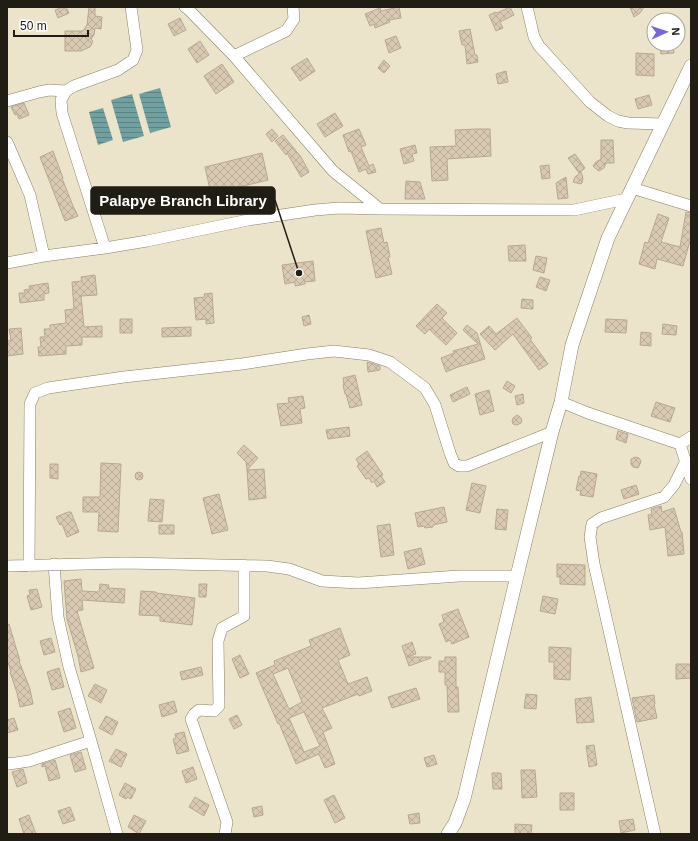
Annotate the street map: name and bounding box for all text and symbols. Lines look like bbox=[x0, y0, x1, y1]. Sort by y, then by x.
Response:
scale bar bbox=[14, 12, 88, 38]
north arrow bbox=[646, 12, 686, 52]
text: 50 m bbox=[20, 19, 47, 33]
text: N bbox=[670, 27, 682, 36]
callout: Palapye Branch Library bbox=[91, 187, 275, 214]
text: Palapye Branch Library bbox=[99, 192, 267, 209]

